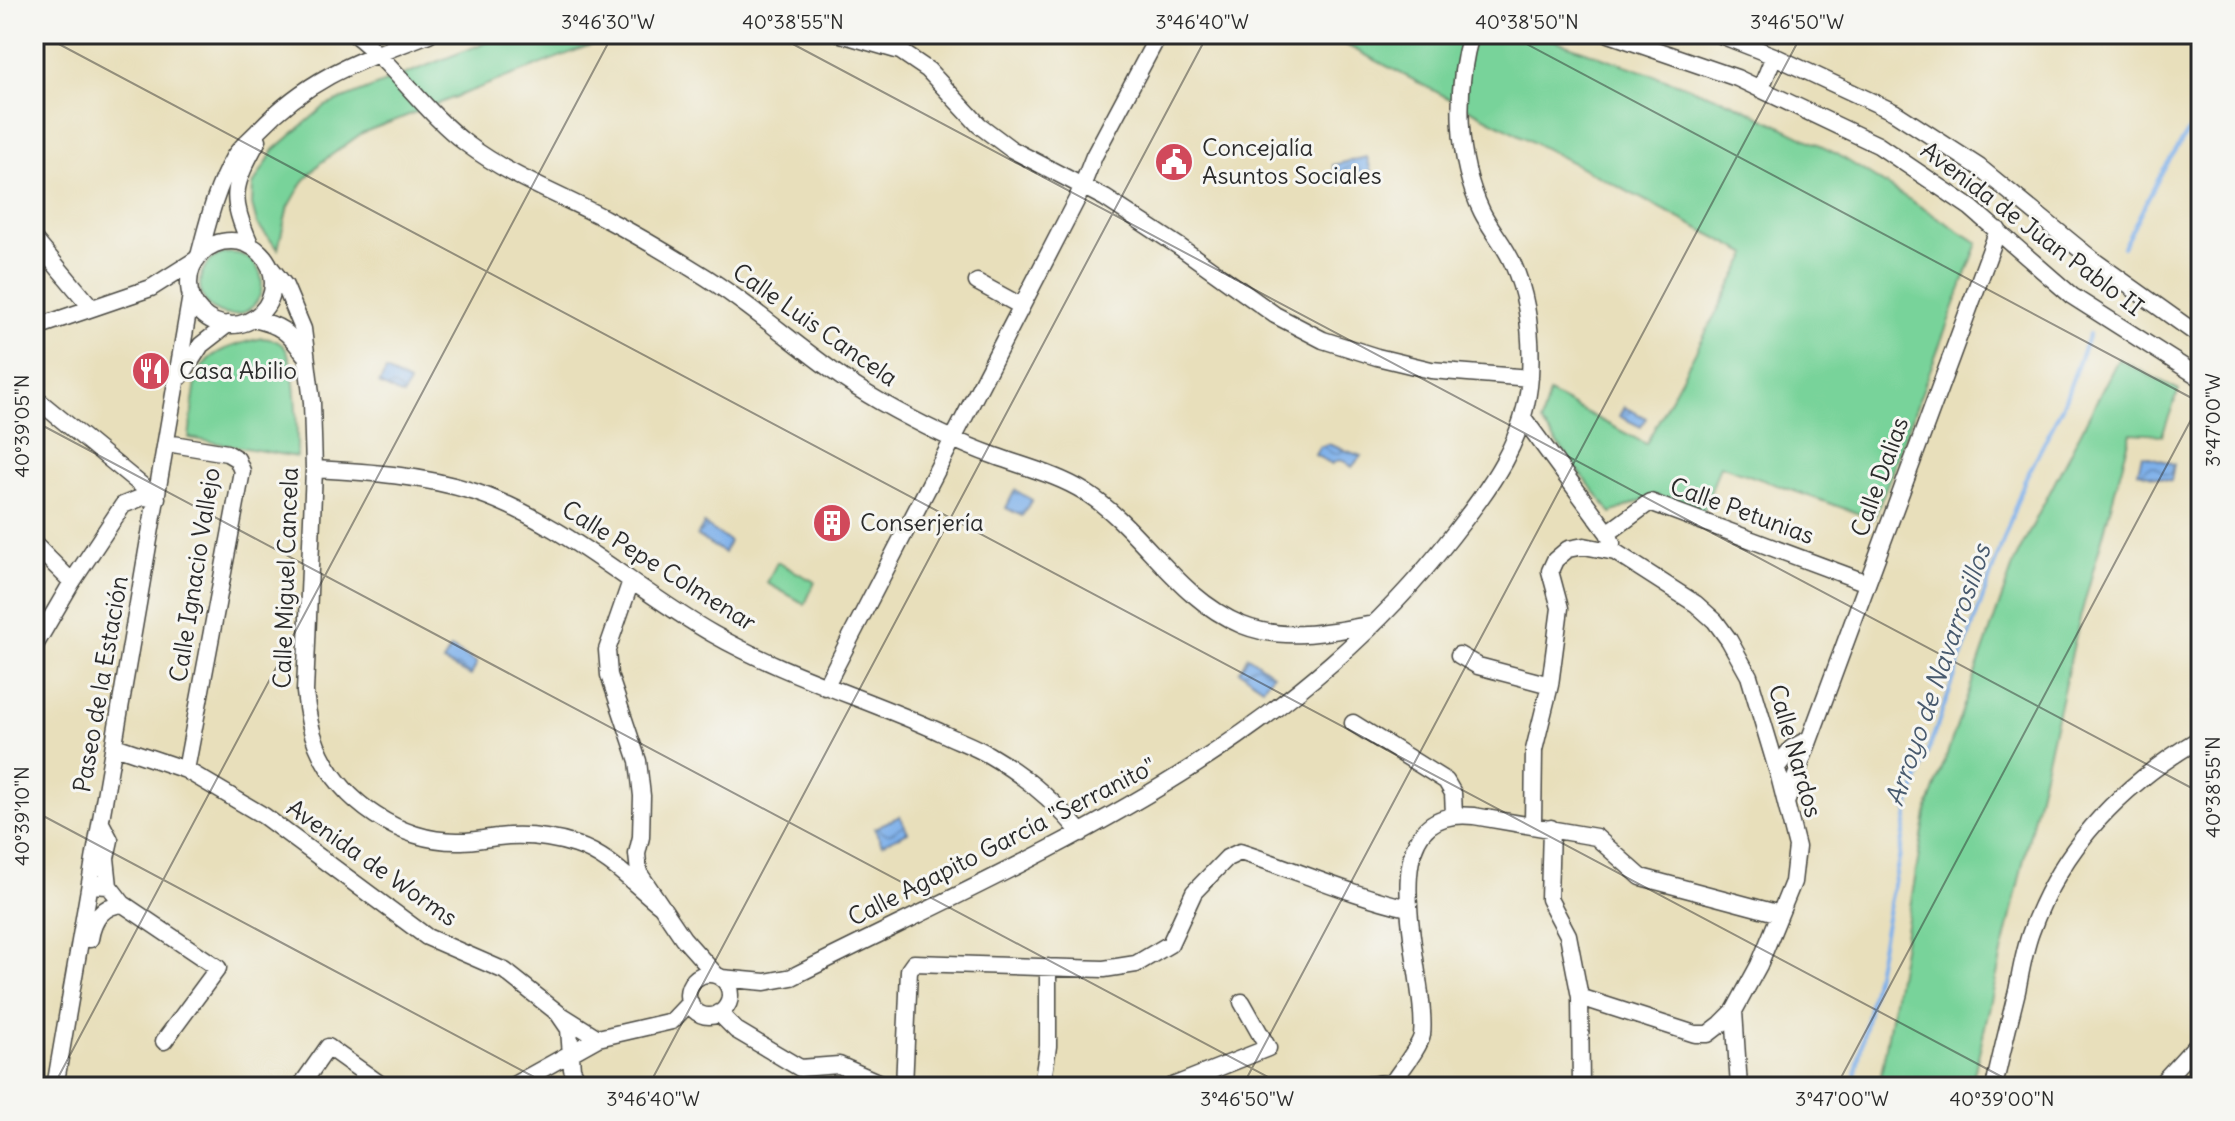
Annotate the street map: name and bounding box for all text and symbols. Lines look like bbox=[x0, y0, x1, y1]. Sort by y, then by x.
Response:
text: 3°46'30"W bbox=[561, 9, 655, 34]
text: 40°38'55"N bbox=[742, 9, 844, 34]
text: 3°46'40"W bbox=[1155, 9, 1249, 34]
text: 40°38'50"N bbox=[1475, 9, 1579, 34]
text: 3°46'50"W bbox=[1750, 9, 1844, 34]
place label: Concejalía Asuntos Sociales bbox=[1202, 132, 1382, 190]
street label: Avenida de Juan Pablo II bbox=[1915, 135, 2150, 322]
public building icon: Concejalía Asuntos Sociales bbox=[1153, 141, 1195, 183]
street label: Calle Luis Cancela bbox=[727, 256, 904, 392]
restaurant icon: Casa Abilio bbox=[130, 350, 172, 392]
place label: Casa Abilio bbox=[179, 355, 297, 385]
text: 3°47'00"W bbox=[2200, 373, 2225, 467]
text: 40°39'05"N bbox=[9, 374, 34, 478]
street label: Calle Dalias bbox=[1844, 413, 1914, 540]
street label: Calle Ignacio Vallejo bbox=[162, 466, 226, 684]
street label: Calle Miguel Cancela bbox=[266, 467, 304, 689]
street label: Calle Petunias bbox=[1666, 470, 1818, 550]
street label: Calle Pepe Colmenar bbox=[557, 493, 762, 637]
building icon: Conserjería bbox=[811, 502, 853, 544]
place label: Conserjería bbox=[860, 507, 984, 537]
water label: Arroyo de Navarrosillos bbox=[1877, 538, 1999, 810]
street label: Paseo de la Estación bbox=[66, 573, 134, 795]
street label: Calle Nardos bbox=[1763, 681, 1829, 821]
text: 40°38'55"N bbox=[2200, 736, 2225, 838]
street label: Calle Agapito García "Serranito" bbox=[843, 750, 1160, 932]
text: 40°39'10"N bbox=[9, 766, 34, 866]
street label: Avenida de Worms bbox=[281, 792, 464, 932]
text: 3°46'40"W bbox=[606, 1086, 700, 1111]
text: 3°46'50"W bbox=[1200, 1086, 1294, 1111]
text: 3°47'00"W bbox=[1795, 1086, 1889, 1111]
text: 40°39'00"N bbox=[1949, 1086, 2055, 1111]

